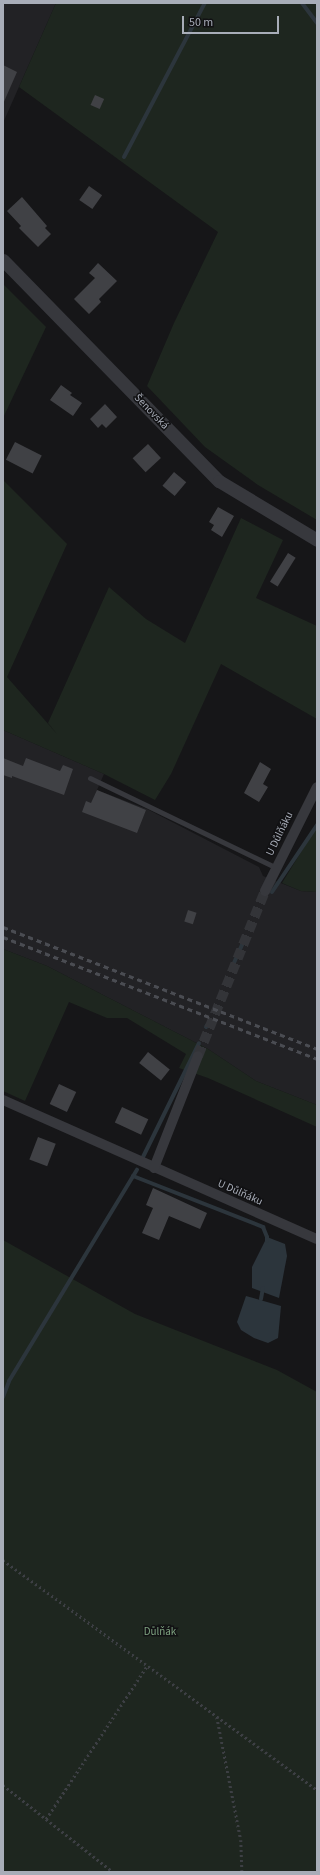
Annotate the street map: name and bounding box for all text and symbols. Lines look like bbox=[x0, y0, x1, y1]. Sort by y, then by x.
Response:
scale bar bbox=[184, 8, 281, 34]
text: 50 m bbox=[189, 14, 213, 31]
street label: Šenovská bbox=[131, 392, 171, 432]
street label: U Důlňáku bbox=[264, 810, 296, 858]
street label: U Důlňáku bbox=[216, 1177, 264, 1209]
park label: Důlňák bbox=[144, 1625, 176, 1639]

